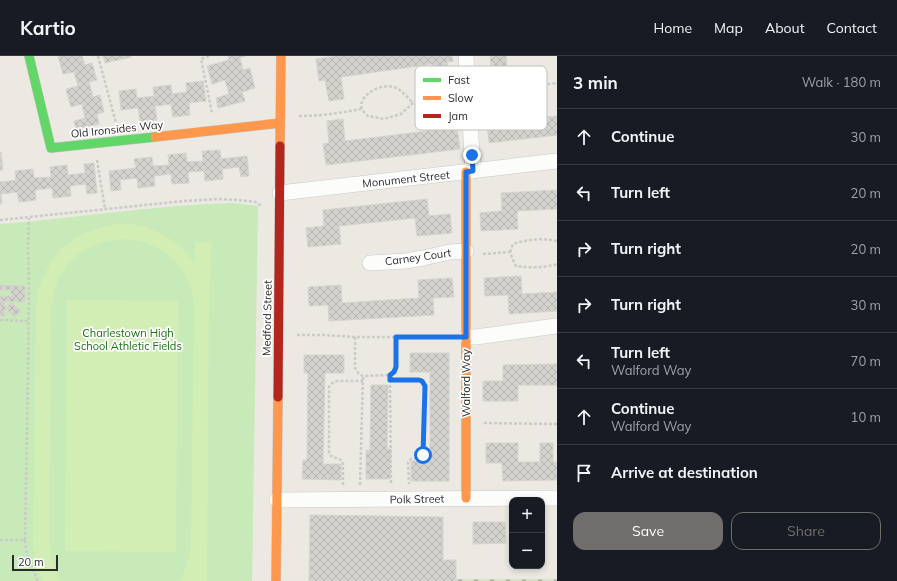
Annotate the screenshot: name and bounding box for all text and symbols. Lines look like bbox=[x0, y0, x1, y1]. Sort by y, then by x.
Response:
text: Kartio bbox=[20, 16, 76, 40]
text: Home bbox=[653, 19, 692, 37]
text: Map bbox=[714, 19, 743, 37]
text: About bbox=[765, 19, 805, 37]
text: Contact bbox=[827, 19, 877, 37]
legend bbox=[415, 66, 547, 130]
text: 3 min bbox=[573, 72, 618, 93]
text: Fast bbox=[448, 73, 470, 87]
text: Walk · 180 m bbox=[802, 74, 881, 90]
text: Slow bbox=[448, 91, 474, 105]
text: Jam bbox=[448, 109, 468, 123]
street label: Old Ironsides Way bbox=[70, 117, 164, 141]
icon: ahead bbox=[573, 126, 595, 148]
text: Continue bbox=[611, 127, 674, 146]
text: 30 m bbox=[851, 129, 881, 145]
route end bbox=[463, 146, 481, 164]
street label: Monument Street bbox=[362, 167, 451, 191]
icon: left bbox=[573, 182, 595, 204]
text: Turn left bbox=[611, 183, 670, 202]
text: 20 m bbox=[851, 185, 881, 201]
icon: right bbox=[573, 238, 595, 260]
text: Turn right bbox=[611, 239, 681, 258]
text: 20 m bbox=[851, 241, 881, 257]
street label: Carney Court bbox=[384, 245, 452, 269]
street label: Medford Street bbox=[259, 280, 275, 356]
icon: right bbox=[573, 294, 595, 316]
text: Turn right bbox=[611, 295, 681, 314]
text: 30 m bbox=[851, 297, 881, 313]
park label: Charlestown High School Athletic Fields bbox=[74, 326, 182, 353]
text: Turn left bbox=[611, 343, 670, 362]
street label: Walford Way bbox=[459, 349, 473, 417]
icon: left bbox=[573, 350, 595, 372]
text: 70 m bbox=[851, 353, 881, 369]
text: Walford Way bbox=[611, 362, 691, 378]
text: Continue bbox=[611, 399, 674, 418]
icon: ahead bbox=[573, 406, 595, 428]
text: 10 m bbox=[851, 409, 881, 425]
text: Walford Way bbox=[611, 418, 691, 434]
route start bbox=[414, 446, 432, 464]
icon: arrive bbox=[573, 462, 595, 484]
text: Arrive at destination bbox=[611, 463, 758, 482]
street label: Polk Street bbox=[389, 492, 445, 506]
map controls bbox=[509, 497, 545, 569]
button: + bbox=[509, 497, 545, 533]
button: Save bbox=[573, 512, 723, 550]
button: Share bbox=[731, 512, 881, 550]
button: − bbox=[509, 533, 545, 569]
scale bar bbox=[12, 553, 58, 572]
text: 20 m bbox=[18, 555, 44, 569]

